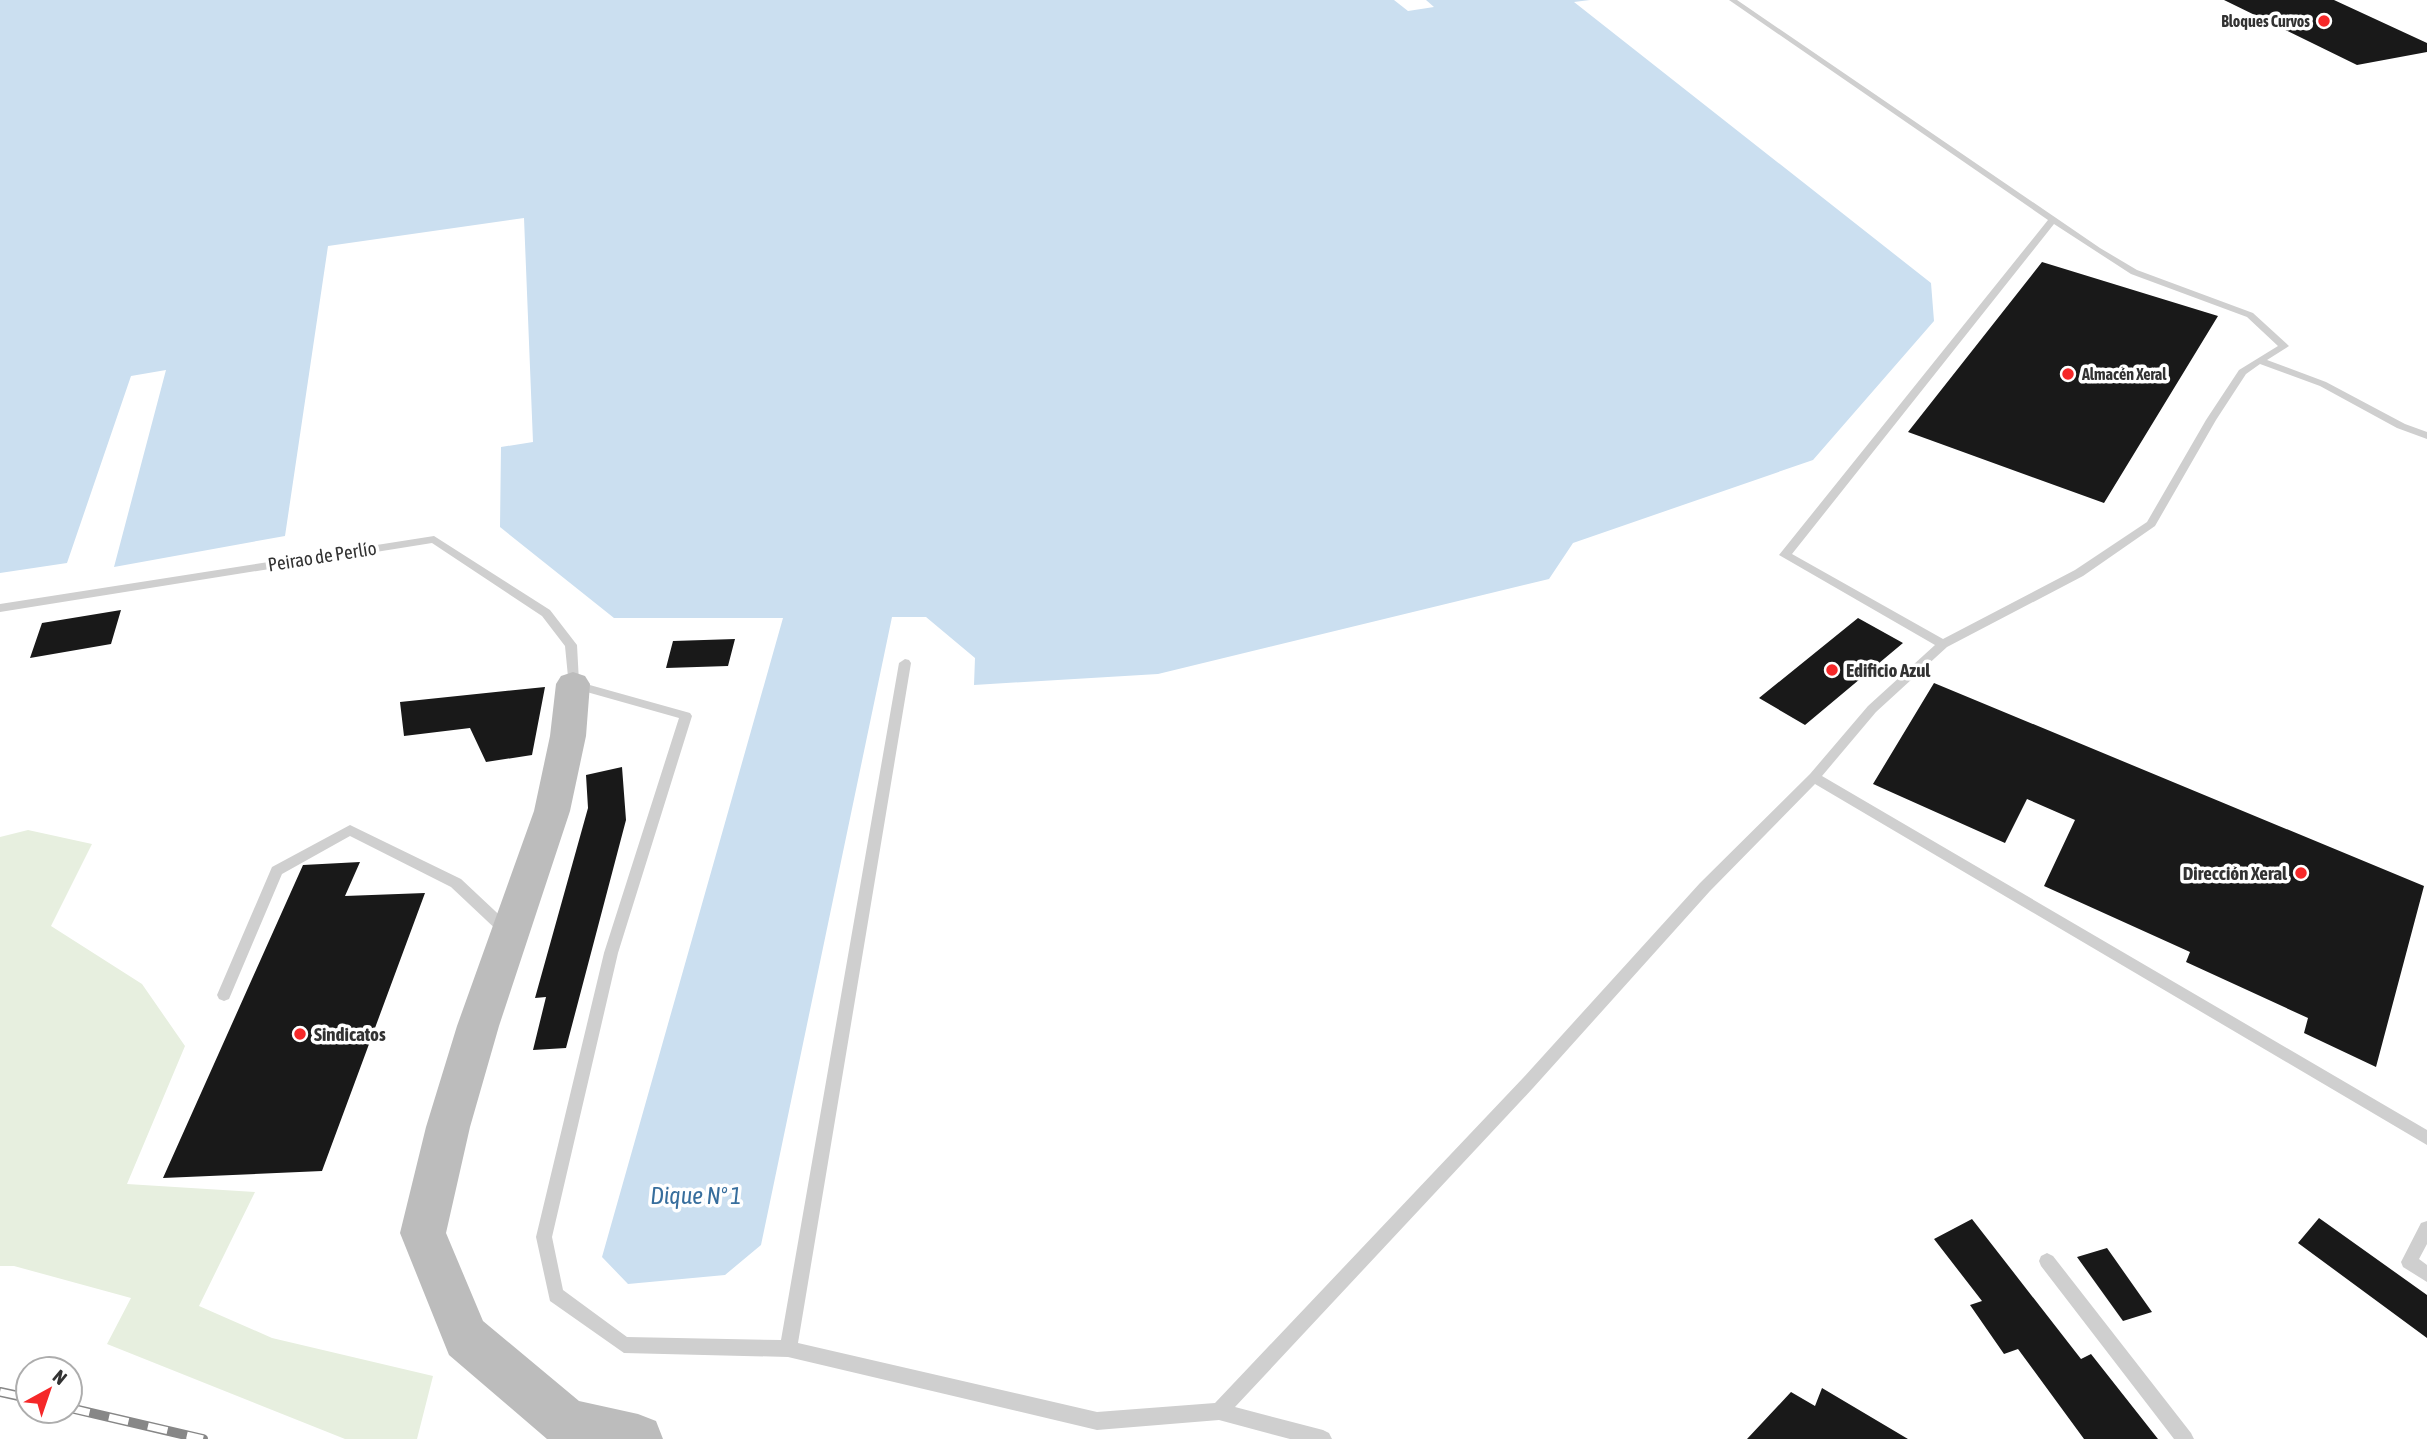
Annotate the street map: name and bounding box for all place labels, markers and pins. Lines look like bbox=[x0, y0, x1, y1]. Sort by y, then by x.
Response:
place label: Bloques Curvos bbox=[2221, 12, 2310, 30]
marker: Bloques Curvos bbox=[2316, 13, 2332, 29]
place label: Almacén Xeral bbox=[2081, 365, 2167, 383]
marker: Almacén Xeral bbox=[2060, 366, 2076, 382]
place label: Edificio Azul bbox=[1846, 659, 1931, 681]
marker: Edificio Azul bbox=[1824, 662, 1840, 678]
place label: Dirección Xeral bbox=[2183, 862, 2288, 884]
marker: Dirección Xeral bbox=[2293, 865, 2309, 881]
place label: Sindicatos bbox=[314, 1023, 386, 1045]
marker: Sindicatos bbox=[292, 1026, 308, 1042]

